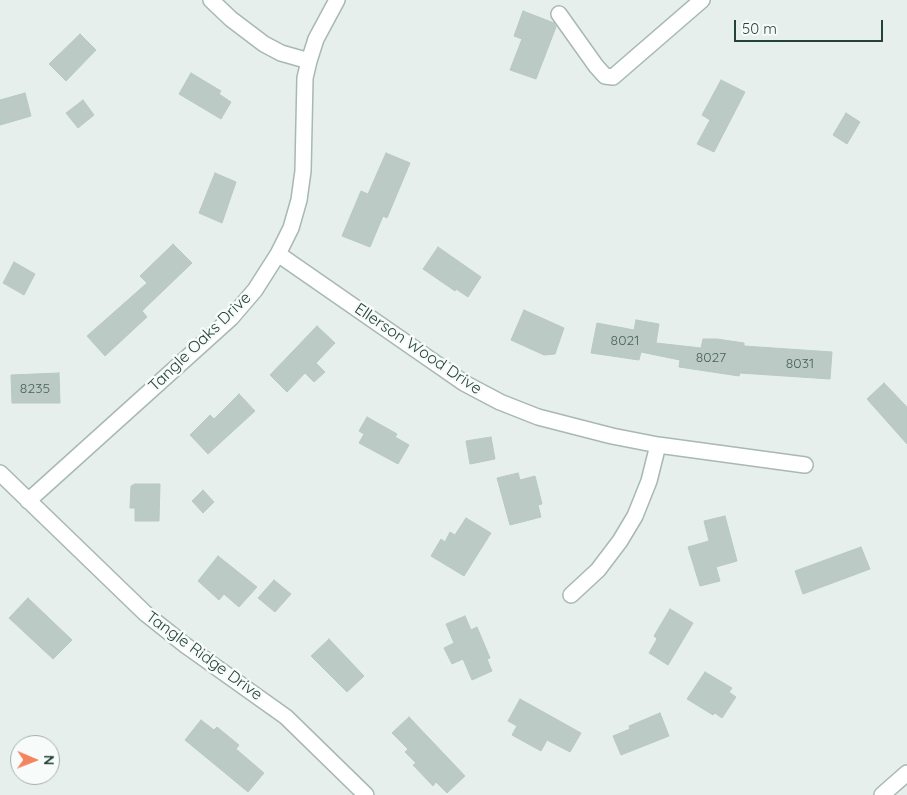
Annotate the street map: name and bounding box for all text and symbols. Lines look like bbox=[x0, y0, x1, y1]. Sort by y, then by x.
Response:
scale bar bbox=[737, 10, 886, 42]
text: 50 m bbox=[742, 19, 777, 38]
street label: Tangle Oaks Drive bbox=[145, 288, 255, 396]
street label: Ellerson Wood Drive bbox=[351, 299, 485, 399]
house number: 8021 bbox=[611, 333, 639, 349]
house number: 8027 bbox=[696, 350, 726, 366]
house number: 8031 bbox=[786, 356, 814, 372]
house number: 8235 bbox=[20, 381, 50, 397]
street label: Tangle Ridge Drive bbox=[142, 607, 266, 705]
north arrow bbox=[10, 735, 60, 785]
text: N bbox=[40, 755, 58, 766]

